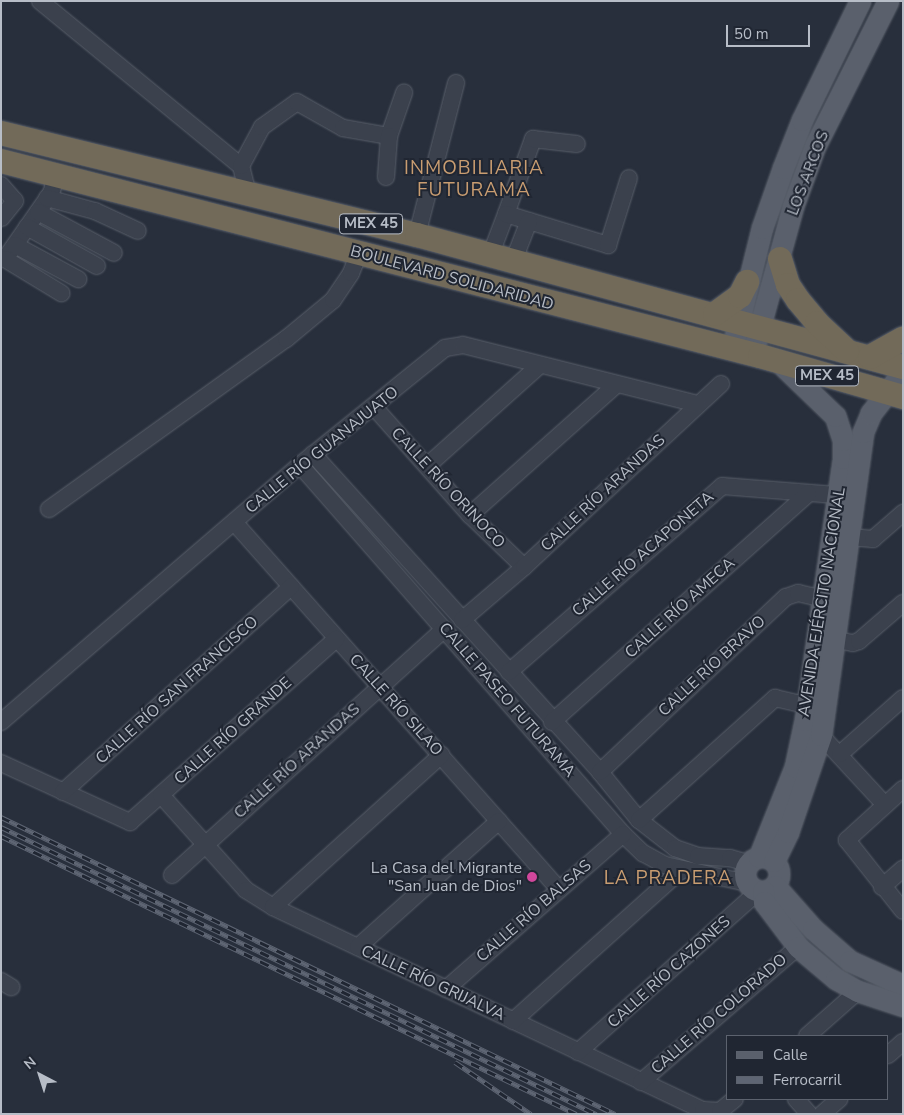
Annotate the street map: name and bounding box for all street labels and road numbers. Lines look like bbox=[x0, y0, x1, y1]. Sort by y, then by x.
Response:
street label: LOS ARCOS bbox=[783, 128, 833, 218]
road number: MEX 45 bbox=[338, 212, 404, 236]
street label: BOULEVARD SOLIDARIDAD bbox=[348, 242, 556, 314]
road number: MEX 45 bbox=[794, 364, 860, 388]
street label: CALLE RÍO GUANAJUATO bbox=[242, 382, 402, 518]
street label: CALLE RÍO ORINOCO bbox=[387, 424, 509, 552]
street label: CALLE RÍO ARANDAS bbox=[537, 430, 669, 556]
street label: AVENIDA EJÉRCITO NACIONAL bbox=[794, 486, 850, 718]
street label: CALLE RÍO ACAPONETA bbox=[568, 487, 718, 621]
street label: CALLE RÍO AMECA bbox=[621, 554, 739, 662]
street label: CALLE RÍO BRAVO bbox=[655, 611, 769, 721]
street label: CALLE RÍO SAN FRANCISCO bbox=[92, 612, 262, 768]
street label: CALLE PASEO FUTURAMA bbox=[435, 619, 579, 781]
street label: CALLE RÍO SILAO bbox=[345, 650, 447, 760]
street label: CALLE RÍO GRANDE bbox=[170, 673, 296, 789]
street label: CALLE RÍO ARANDAS bbox=[230, 699, 364, 823]
street label: CALLE RÍO BALSAS bbox=[473, 856, 595, 966]
street label: CALLE RÍO CAZONES bbox=[604, 912, 734, 1032]
street label: CALLE RÍO GRIJALVA bbox=[358, 941, 508, 1025]
street label: CALLE RÍO COLORADO bbox=[647, 950, 791, 1078]

